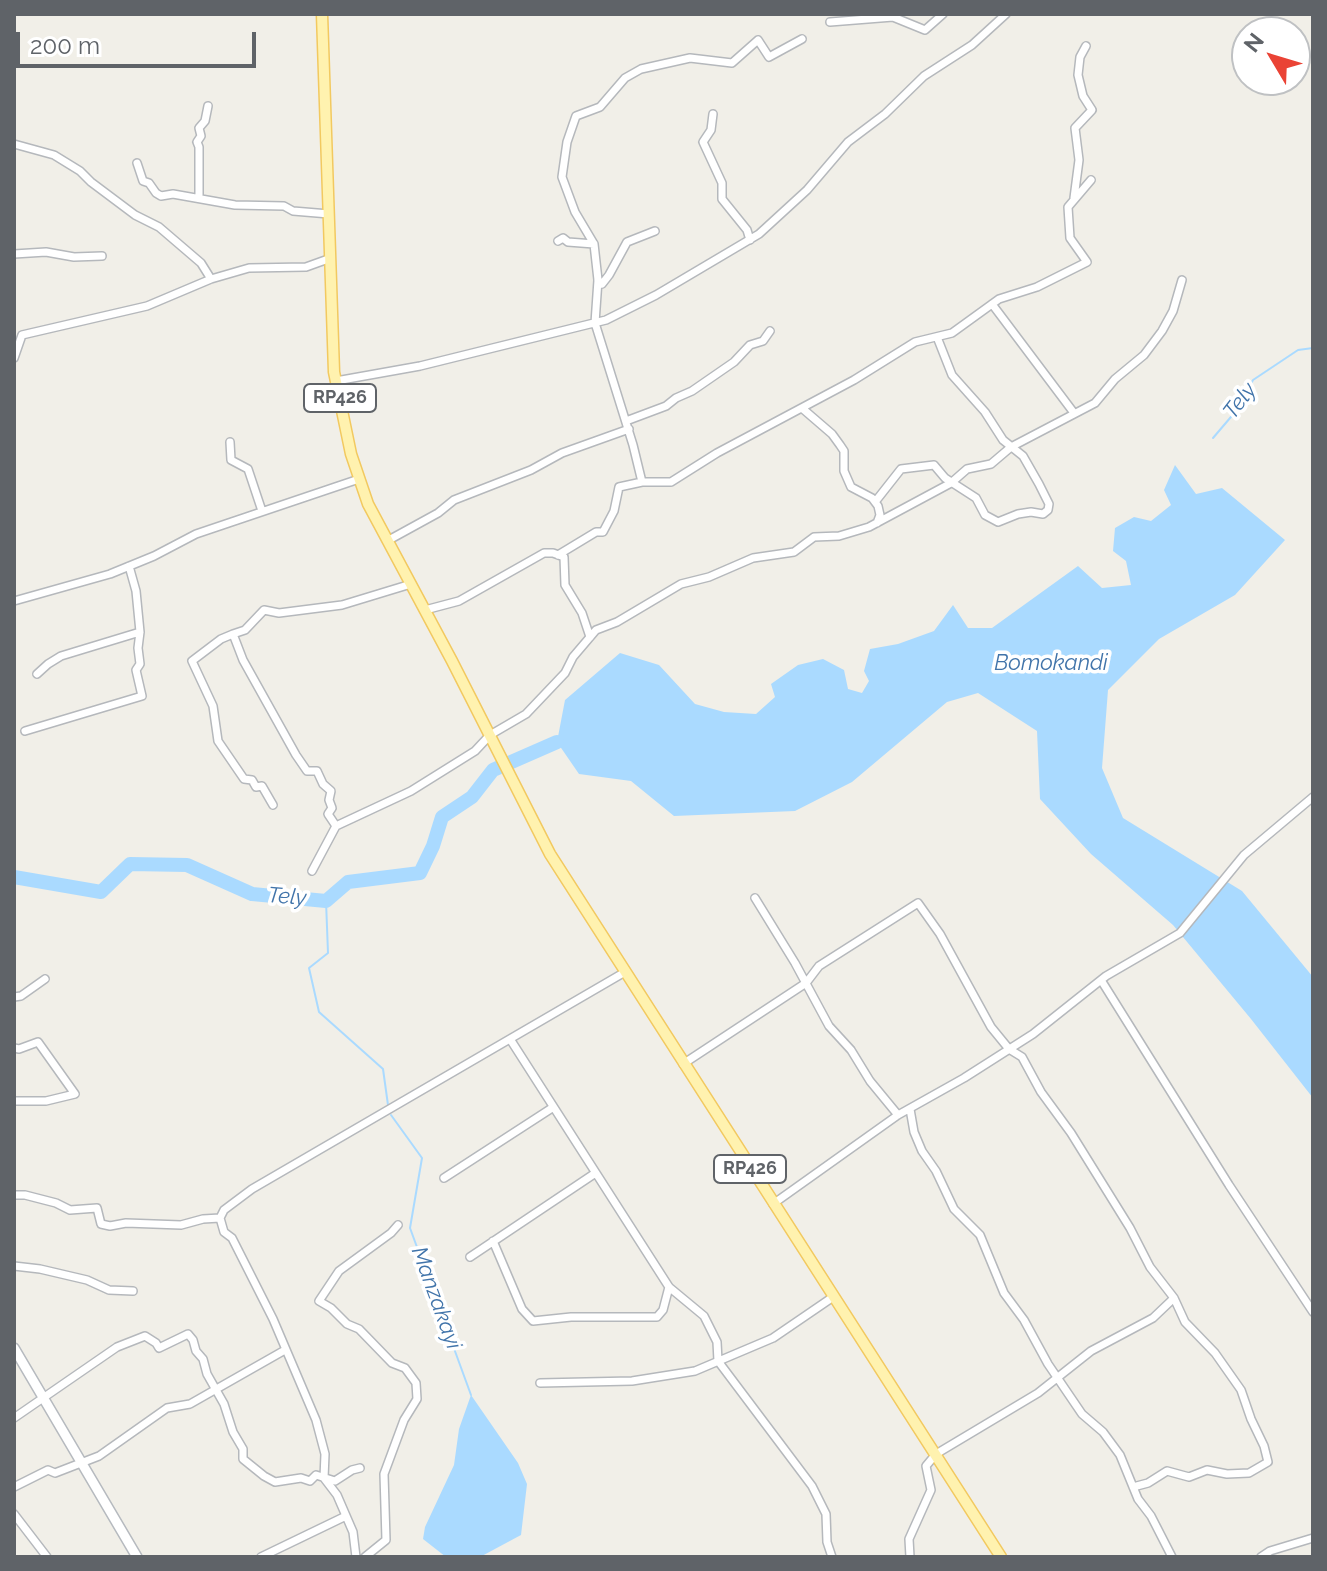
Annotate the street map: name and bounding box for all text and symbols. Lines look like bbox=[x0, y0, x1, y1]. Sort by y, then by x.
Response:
scale bar bbox=[20, 16, 260, 66]
north arrow bbox=[1231, 16, 1311, 96]
text: N bbox=[1238, 28, 1269, 57]
text: 200 m bbox=[30, 31, 100, 60]
water label: Tely bbox=[1218, 378, 1262, 424]
road number: RP426 bbox=[304, 384, 376, 412]
water label: Bomokandi bbox=[994, 650, 1108, 676]
water label: Tely bbox=[267, 882, 307, 912]
road number: RP426 bbox=[714, 1155, 786, 1183]
water label: Manzakayi bbox=[405, 1243, 467, 1353]

